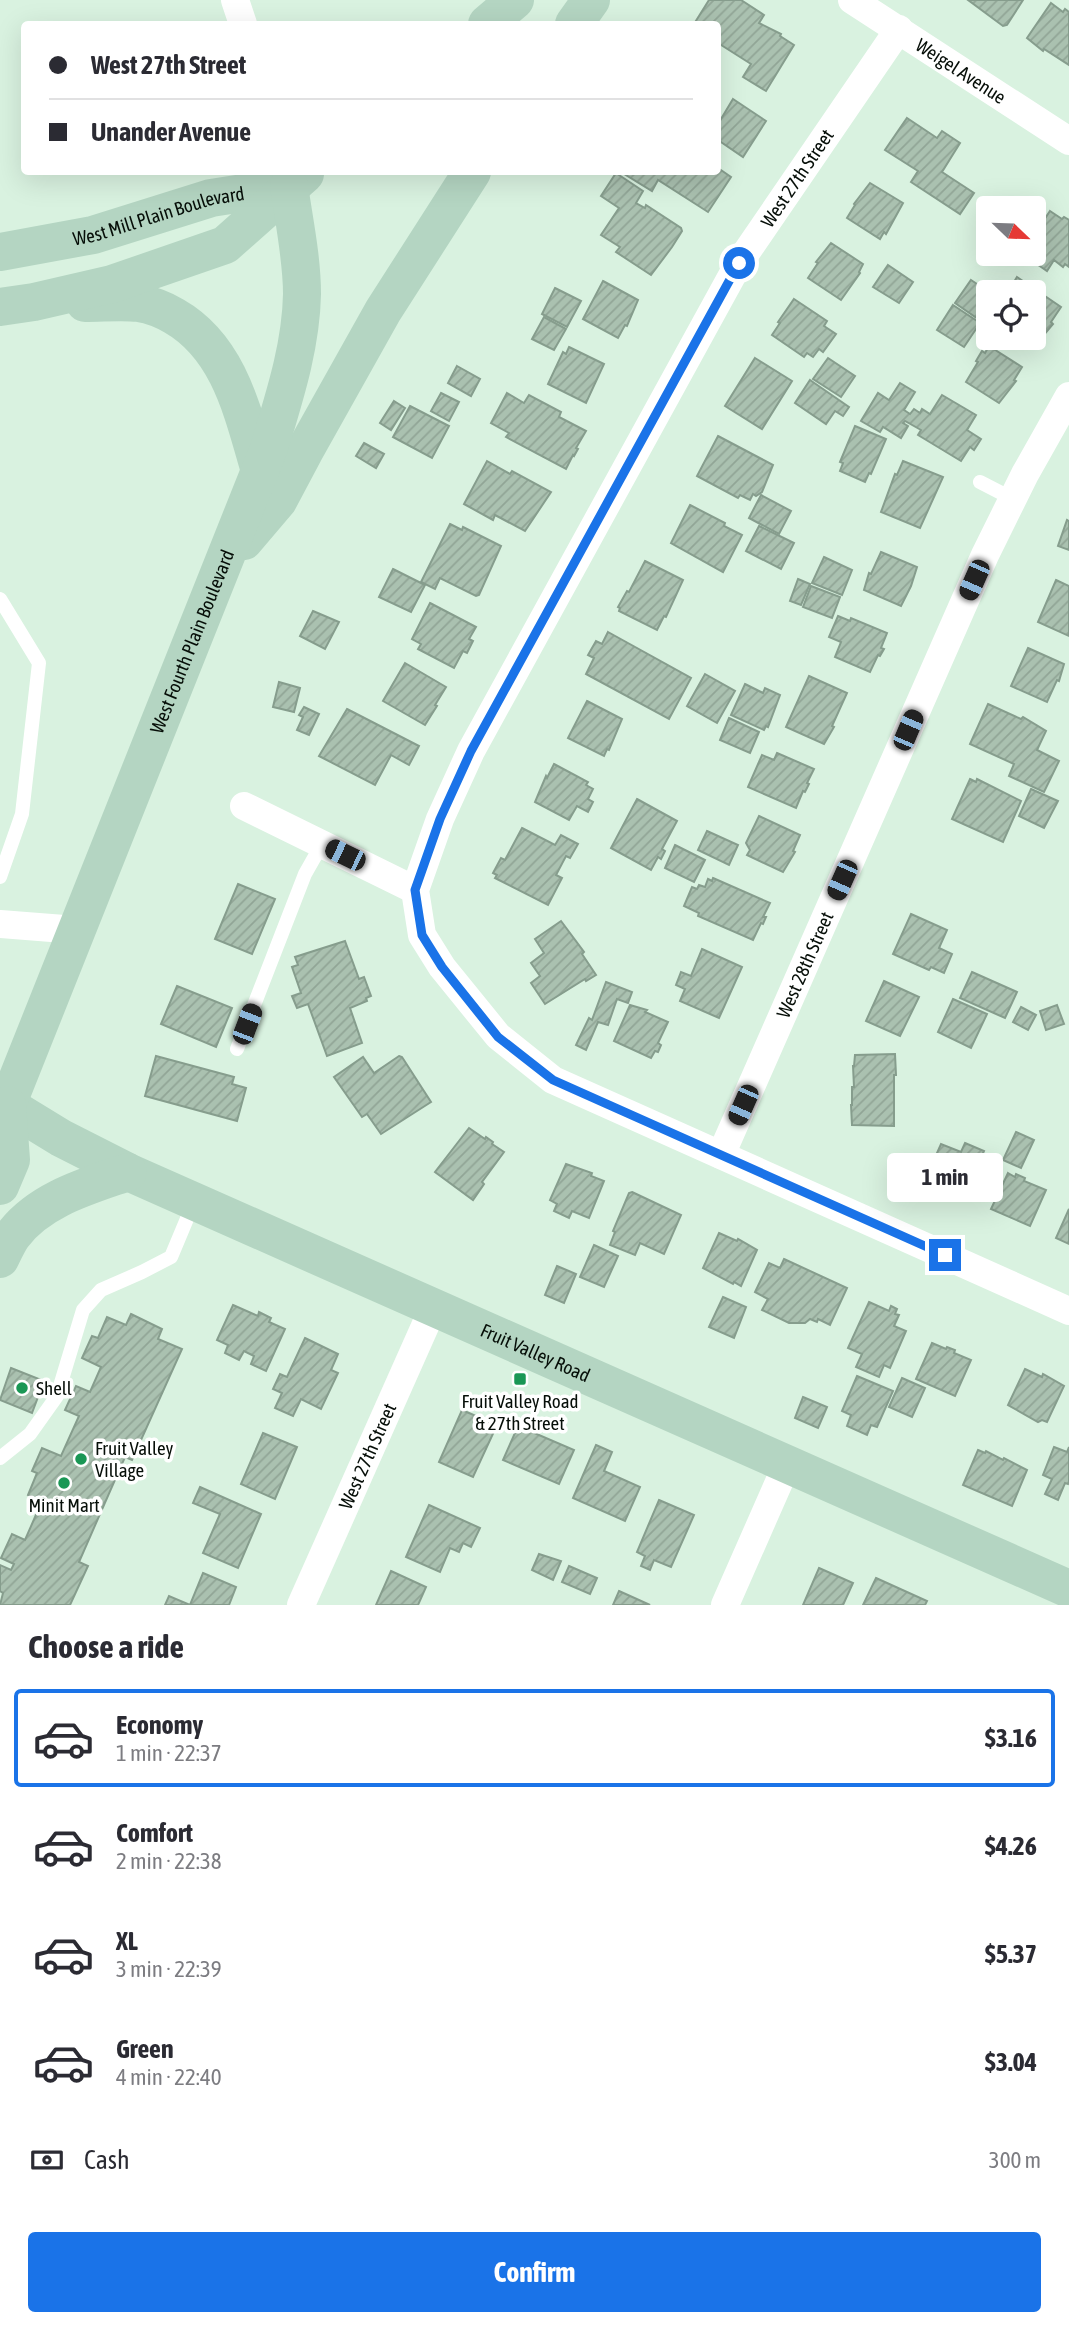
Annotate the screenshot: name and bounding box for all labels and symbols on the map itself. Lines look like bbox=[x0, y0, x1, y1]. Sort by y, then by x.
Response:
street label: Weigel Avenue bbox=[912, 34, 1010, 108]
street label: West 27th Street bbox=[756, 125, 838, 231]
street label: West Mill Plain Boulevard bbox=[71, 182, 246, 249]
north arrow bbox=[976, 196, 1046, 266]
route start bbox=[723, 247, 755, 279]
street label: West Fourth Plain Boulevard bbox=[145, 546, 238, 736]
car bbox=[956, 557, 993, 603]
car bbox=[891, 707, 926, 753]
car bbox=[322, 836, 369, 874]
car bbox=[824, 857, 861, 903]
street label: West 28th Street bbox=[772, 908, 838, 1021]
car bbox=[230, 1001, 265, 1047]
car bbox=[725, 1082, 762, 1128]
callout: 1 min bbox=[887, 1154, 1003, 1202]
route end bbox=[929, 1239, 961, 1271]
street label: Fruit Valley Road bbox=[477, 1319, 593, 1386]
marker: Fruit Valley Road & 27th Street bbox=[512, 1371, 528, 1387]
place label: Shell bbox=[36, 1377, 72, 1399]
marker: Shell bbox=[14, 1380, 30, 1396]
place label: Fruit Valley Road & 27th Street bbox=[461, 1390, 579, 1434]
street label: West 27th Street bbox=[334, 1400, 400, 1512]
place label: Fruit Valley Village bbox=[95, 1437, 173, 1481]
marker: Fruit Valley Village bbox=[73, 1451, 89, 1467]
marker: Minit Mart bbox=[56, 1475, 72, 1491]
place label: Minit Mart bbox=[28, 1494, 100, 1516]

